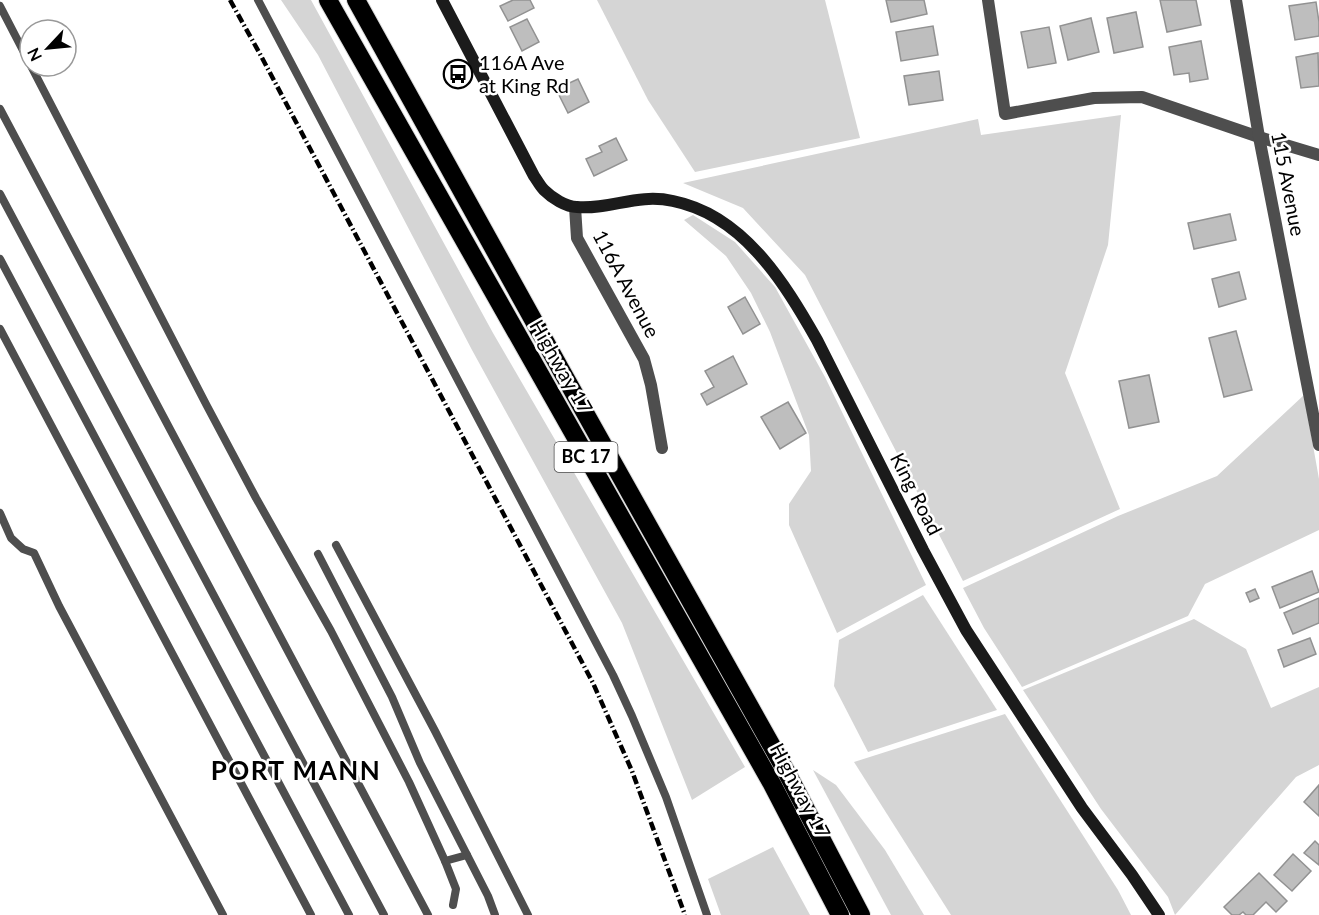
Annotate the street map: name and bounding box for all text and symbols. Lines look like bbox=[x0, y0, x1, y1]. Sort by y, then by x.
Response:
north arrow bbox=[18, 18, 78, 78]
text: N bbox=[23, 45, 45, 64]
place label: 116A Ave at King Rd bbox=[479, 50, 569, 97]
bus stop icon: 116A Ave at King Rd bbox=[442, 58, 474, 90]
street label: 115 Avenue bbox=[1267, 130, 1311, 238]
street label: 116A Avenue bbox=[589, 226, 665, 341]
street label: Highway 17 bbox=[525, 315, 598, 418]
road number: BC 17 bbox=[554, 442, 618, 472]
street label: King Road bbox=[886, 448, 948, 539]
street label: Highway 17 bbox=[766, 739, 836, 842]
district label: PORT MANN bbox=[211, 754, 381, 786]

